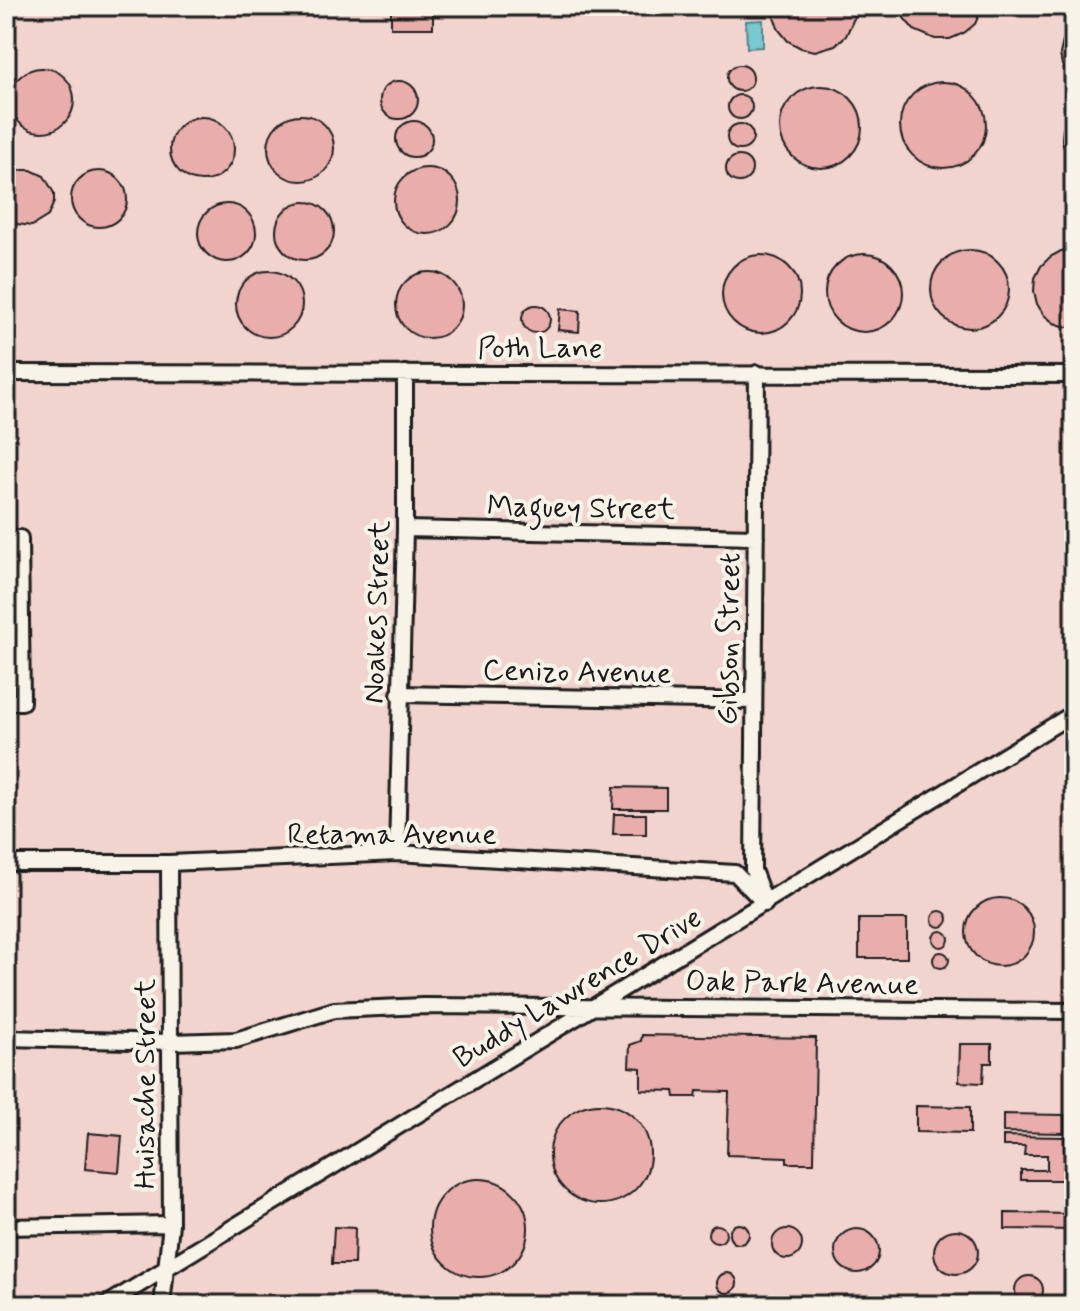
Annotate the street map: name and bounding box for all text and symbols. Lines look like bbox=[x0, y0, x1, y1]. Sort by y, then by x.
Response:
street label: Poth Lane bbox=[478, 329, 602, 368]
street label: Maguey Street bbox=[486, 487, 676, 533]
street label: Noakes Street bbox=[355, 519, 400, 704]
street label: Gibson Street bbox=[708, 552, 751, 726]
street label: Cenizo Avenue bbox=[482, 651, 672, 694]
street label: Retama Avenue bbox=[287, 815, 497, 854]
street label: Buddy Lawrence Drive bbox=[446, 899, 709, 1078]
street label: Oak Park Avenue bbox=[685, 962, 919, 1005]
street label: Huisache Street bbox=[126, 978, 165, 1189]

